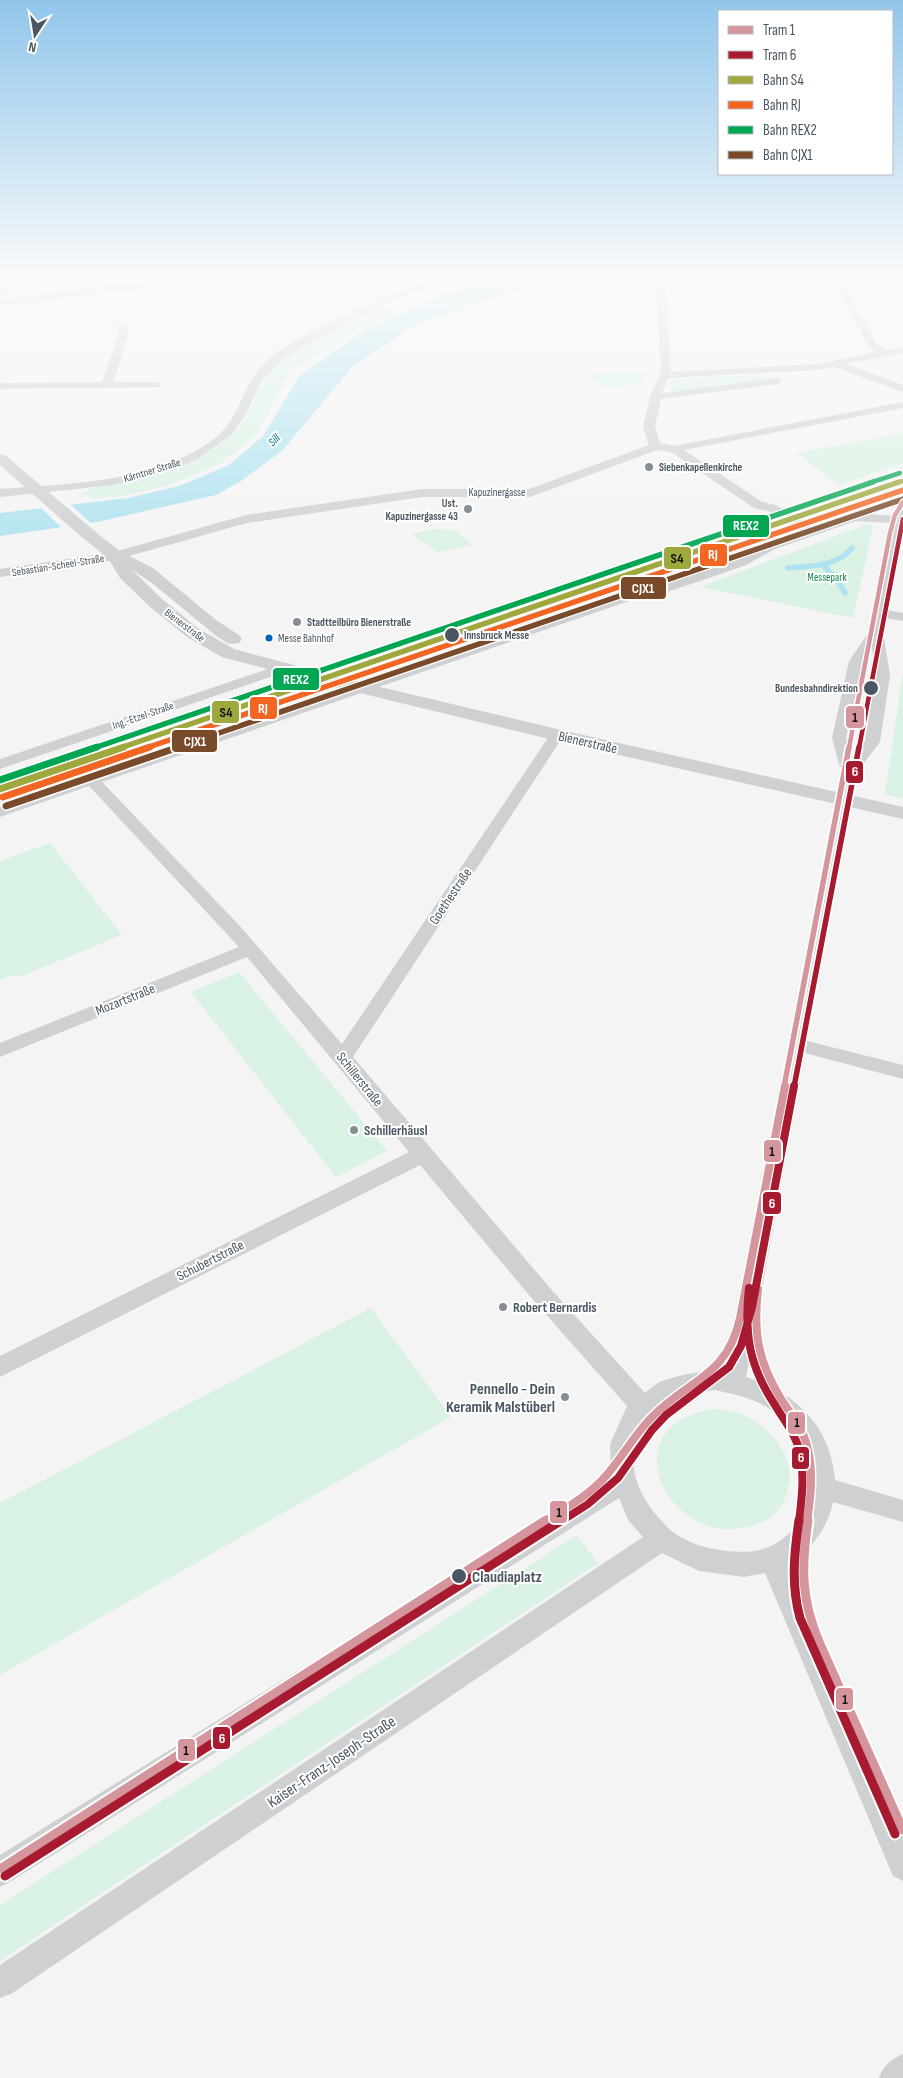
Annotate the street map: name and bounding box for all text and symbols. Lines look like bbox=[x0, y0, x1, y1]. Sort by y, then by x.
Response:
north arrow bbox=[10, 10, 60, 60]
legend bbox=[718, 10, 893, 175]
text: Tram 1 bbox=[763, 21, 796, 40]
text: N bbox=[27, 38, 38, 56]
text: Tram 6 bbox=[763, 46, 796, 65]
text: Bahn S4 bbox=[763, 71, 804, 90]
text: Bahn RJ bbox=[763, 96, 801, 115]
text: Bahn REX2 bbox=[763, 121, 817, 140]
text: Bahn CJX1 bbox=[763, 146, 813, 165]
water label: Sill bbox=[265, 430, 284, 450]
street label: Kärntner Straße bbox=[122, 456, 182, 485]
marker: Siebenkapellenkirche bbox=[643, 461, 655, 473]
place label: Siebenkapellenkirche bbox=[659, 461, 743, 474]
street label: Kapuzinergasse bbox=[469, 486, 525, 499]
place label: Ust. Kapuzinergasse 43 bbox=[386, 497, 458, 523]
marker: Ust. Kapuzinergasse 43 bbox=[462, 503, 474, 515]
line badge: REX2 bbox=[722, 514, 770, 538]
text: REX2 bbox=[733, 517, 759, 534]
line badge: RJ bbox=[699, 543, 728, 567]
line badge: S4 bbox=[663, 546, 692, 570]
text: RJ bbox=[708, 546, 718, 563]
text: S4 bbox=[670, 550, 684, 567]
street label: Sebastian-Scheel-Straße bbox=[11, 552, 105, 579]
park label: Messepark bbox=[807, 571, 847, 584]
line badge: CJX1 bbox=[620, 576, 667, 600]
text: CJX1 bbox=[632, 580, 655, 597]
street label: Bienerstraße bbox=[162, 606, 207, 645]
marker: Stadtteilbüro Bienerstraße bbox=[291, 616, 303, 628]
place label: Stadtteilbüro Bienerstraße bbox=[307, 616, 411, 629]
marker: Innsbruck Messe bbox=[443, 626, 461, 644]
place label: Innsbruck Messe bbox=[464, 629, 529, 642]
place label: Messe Bahnhof bbox=[278, 632, 335, 645]
marker: Messe Bahnhof bbox=[264, 633, 274, 643]
line badge: REX2 bbox=[272, 667, 320, 691]
text: REX2 bbox=[283, 671, 309, 688]
marker: Bundesbahndirektion bbox=[862, 679, 880, 697]
place label: Bundesbahndirektion bbox=[775, 682, 858, 695]
line badge: RJ bbox=[249, 696, 278, 720]
street label: Ing.-Etzel-Straße bbox=[111, 699, 176, 732]
line badge: S4 bbox=[211, 700, 240, 724]
text: RJ bbox=[258, 700, 268, 717]
text: S4 bbox=[219, 704, 233, 721]
line badge: 1 bbox=[845, 705, 865, 729]
text: 1 bbox=[852, 709, 858, 726]
street label: Bienerstraße bbox=[557, 727, 619, 758]
line badge: CJX1 bbox=[171, 729, 218, 753]
text: CJX1 bbox=[184, 733, 207, 750]
line badge: 6 bbox=[845, 760, 864, 784]
text: 6 bbox=[852, 763, 859, 780]
street label: Goethestraße bbox=[425, 865, 475, 928]
street label: Mozartstraße bbox=[93, 980, 157, 1019]
street label: Schillerstraße bbox=[333, 1049, 387, 1110]
place label: Schillerhäusl bbox=[364, 1122, 428, 1139]
marker: Schillerhäusl bbox=[348, 1124, 360, 1136]
line badge: 1 bbox=[763, 1139, 782, 1163]
text: 1 bbox=[769, 1143, 775, 1160]
line badge: 6 bbox=[762, 1191, 782, 1215]
text: 6 bbox=[769, 1195, 776, 1212]
street label: Schubertstraße bbox=[174, 1236, 247, 1285]
place label: Robert Bernardis bbox=[513, 1299, 597, 1316]
marker: Robert Bernardis bbox=[497, 1301, 509, 1313]
place label: Pennello - Dein Keramik Malstüberl bbox=[446, 1380, 555, 1417]
marker: Pennello - Dein Keramik Malstüberl bbox=[559, 1391, 571, 1403]
line badge: 1 bbox=[787, 1411, 806, 1435]
text: 1 bbox=[794, 1414, 800, 1431]
line badge: 6 bbox=[791, 1446, 810, 1470]
text: 6 bbox=[798, 1449, 805, 1466]
line badge: 1 bbox=[549, 1500, 568, 1524]
text: 1 bbox=[556, 1504, 562, 1521]
marker: Claudiaplatz bbox=[450, 1567, 468, 1585]
place label: Claudiaplatz bbox=[472, 1568, 542, 1587]
line badge: 1 bbox=[835, 1687, 854, 1711]
text: 1 bbox=[842, 1691, 848, 1708]
street label: Kaiser-Franz-Joseph-Straße bbox=[264, 1712, 400, 1812]
line badge: 6 bbox=[212, 1726, 231, 1750]
text: 6 bbox=[219, 1730, 226, 1747]
line badge: 1 bbox=[177, 1738, 196, 1762]
text: 1 bbox=[183, 1742, 189, 1759]

